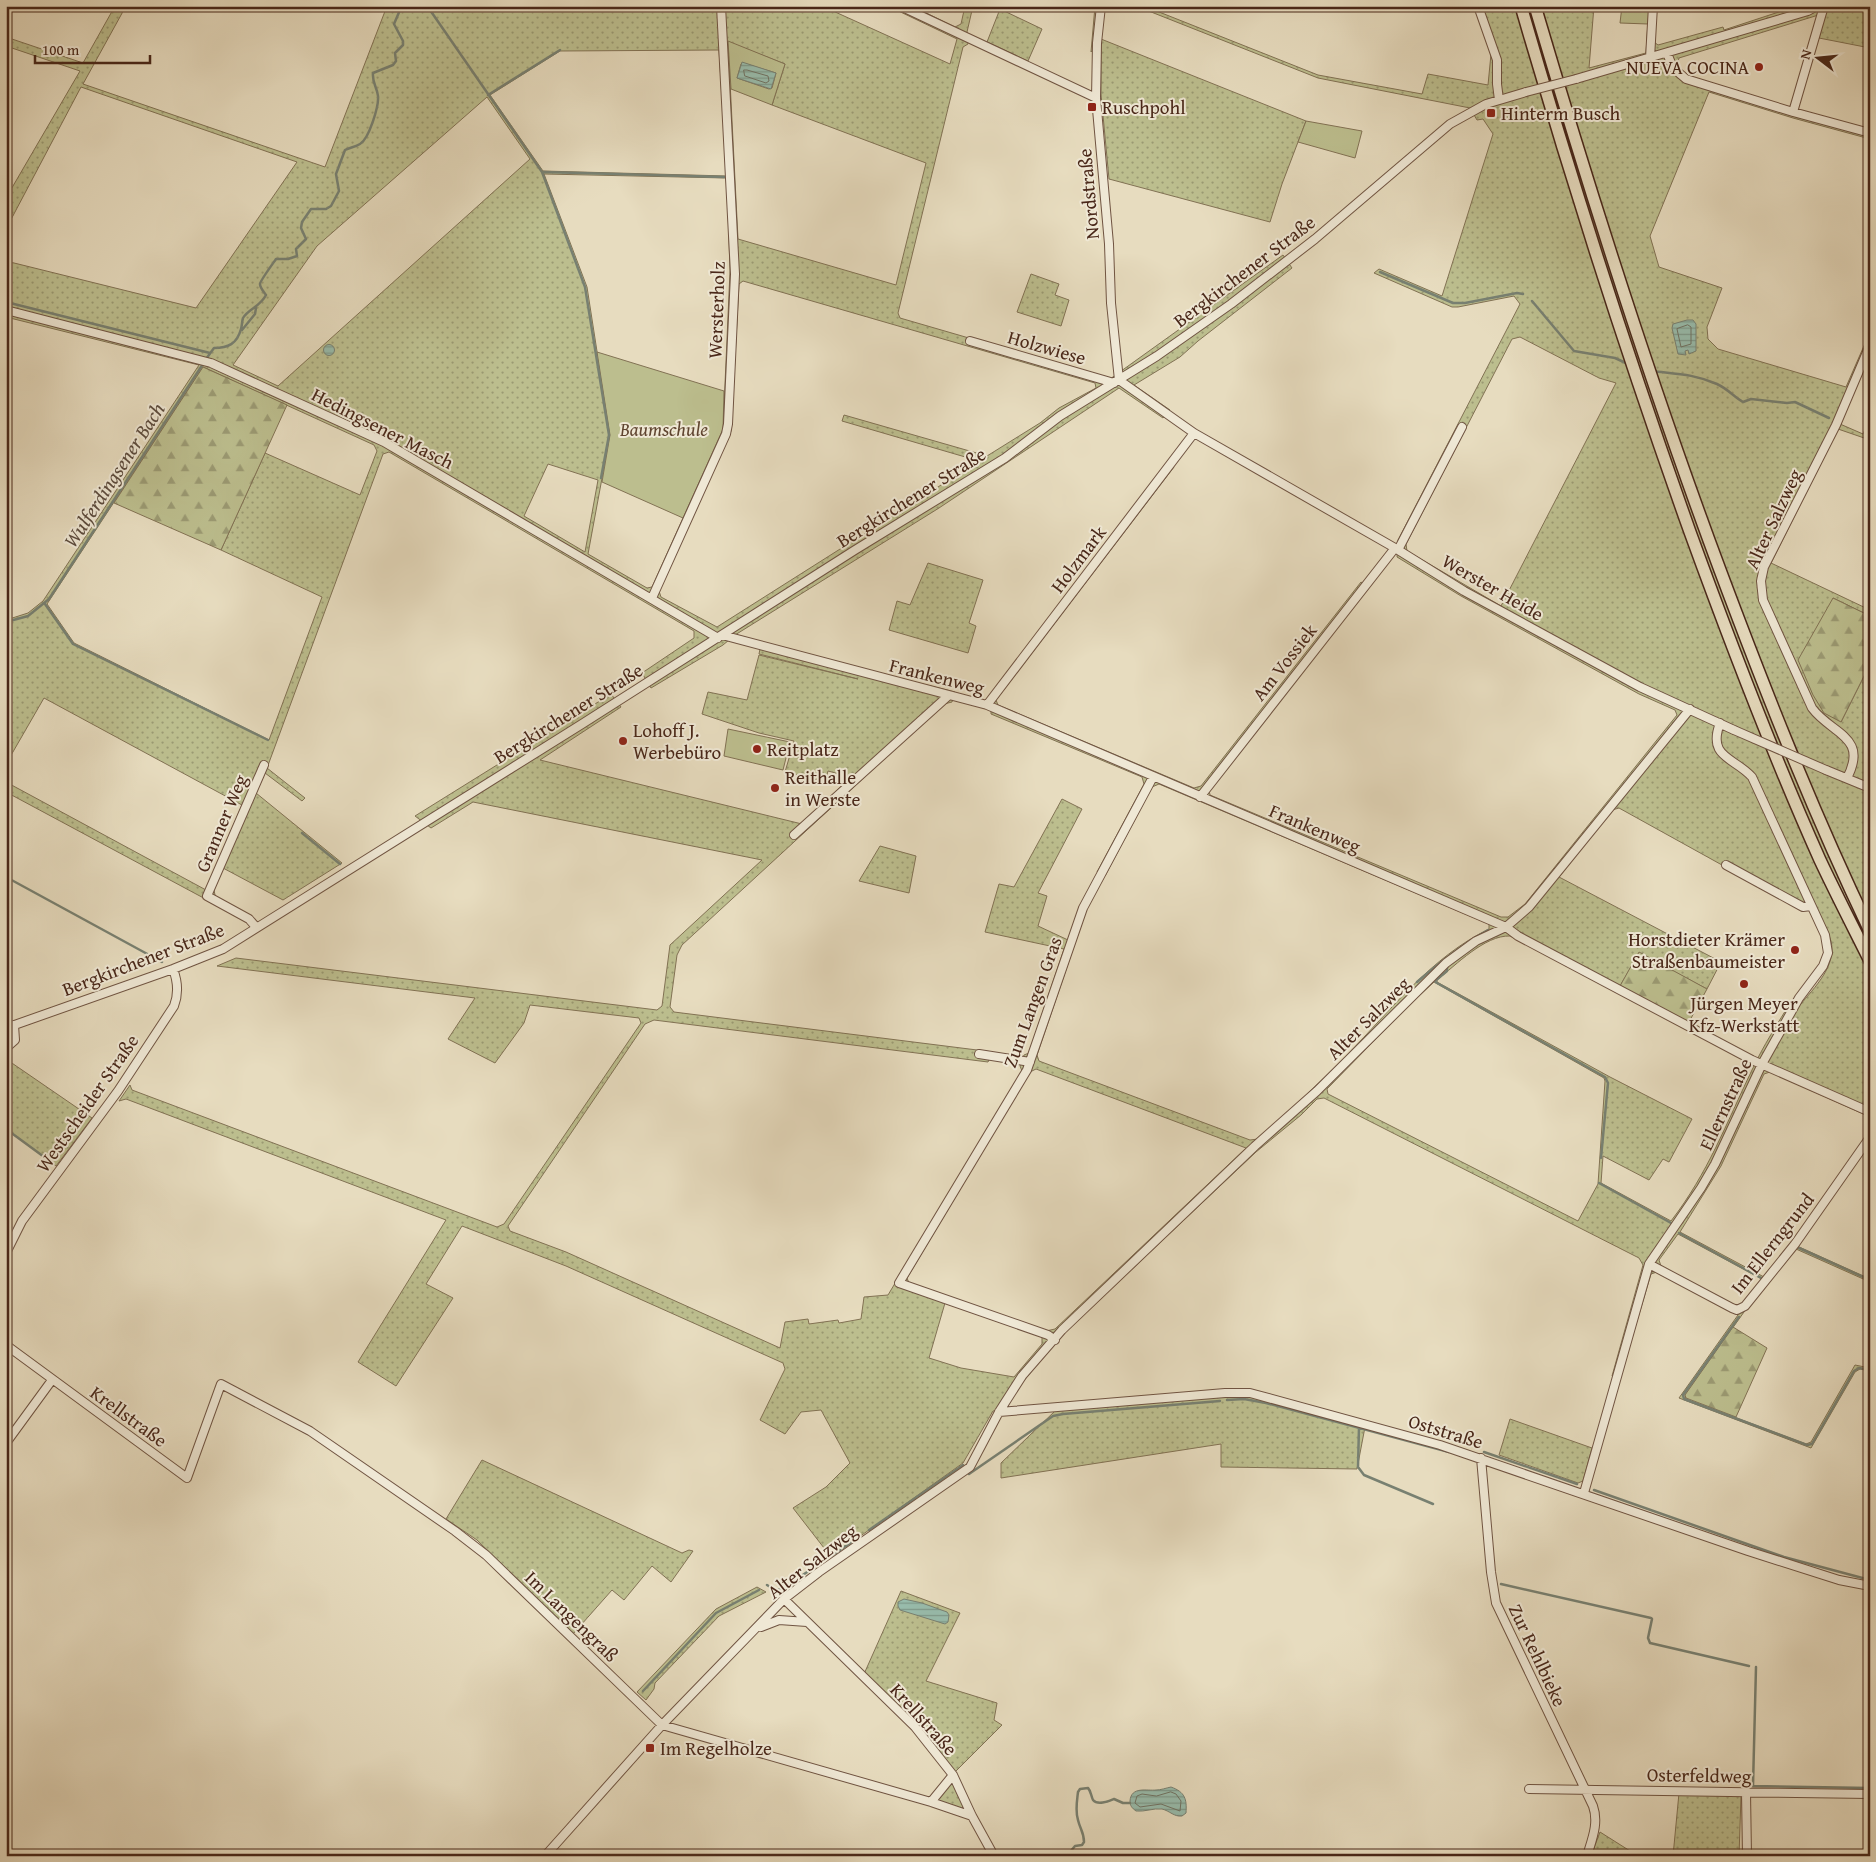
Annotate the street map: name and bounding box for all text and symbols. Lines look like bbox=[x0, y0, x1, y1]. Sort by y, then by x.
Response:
scale bar bbox=[35, 32, 150, 64]
north arrow bbox=[1794, 32, 1844, 82]
text: 100 m bbox=[42, 39, 80, 60]
text: N bbox=[1795, 47, 1817, 62]
place label: NUEVA COCINA bbox=[1626, 53, 1749, 81]
marker: NUEVA COCINA bbox=[1753, 61, 1765, 73]
place label: Ruschpohl bbox=[1102, 93, 1186, 121]
place label: Hinterm Busch bbox=[1501, 99, 1620, 127]
marker: Ruschpohl bbox=[1086, 101, 1098, 113]
marker: Hinterm Busch bbox=[1485, 107, 1497, 119]
street label: Nordstraße bbox=[1070, 147, 1106, 240]
street label: Bergkirchener Straße bbox=[1167, 208, 1321, 334]
street label: Wersterholz bbox=[700, 261, 732, 359]
street label: Holzwiese bbox=[1005, 322, 1089, 372]
street label: Hedingsener Masch bbox=[307, 380, 459, 476]
water label: Wulferdingsener Bach bbox=[56, 397, 171, 553]
park label: Baumschule bbox=[619, 415, 708, 443]
street label: Bergkirchener Straße bbox=[831, 440, 991, 554]
street label: Alter Salzweg bbox=[1738, 464, 1809, 574]
street label: Holzmark bbox=[1043, 519, 1113, 599]
street label: Werster Heide bbox=[1437, 547, 1549, 627]
street label: Am Vossiek bbox=[1245, 617, 1323, 707]
street label: Frankenweg bbox=[887, 651, 988, 701]
street label: Bergkirchener Straße bbox=[488, 656, 648, 770]
place label: Lohoff J. Werbebüro bbox=[633, 716, 721, 766]
marker: Lohoff J. Werbebüro bbox=[617, 735, 629, 747]
place label: Reitplatz bbox=[767, 735, 838, 763]
marker: Reitplatz bbox=[751, 743, 763, 755]
place label: Reithalle in Werste bbox=[785, 763, 861, 813]
street label: Granner Weg bbox=[188, 769, 254, 876]
marker: Reithalle in Werste bbox=[769, 782, 781, 794]
street label: Frankenweg bbox=[1265, 796, 1366, 860]
street label: Bergkirchener Straße bbox=[58, 915, 228, 1003]
place label: Horstdieter Krämer Straßenbaumeister bbox=[1628, 925, 1785, 975]
street label: Zum Langen Gras bbox=[995, 933, 1069, 1071]
marker: Horstdieter Krämer Straßenbaumeister bbox=[1789, 944, 1801, 956]
street label: Alter Salzweg bbox=[1320, 970, 1416, 1066]
marker: Jürgen Meyer Kfz-Werkstatt bbox=[1738, 978, 1750, 990]
place label: Jürgen Meyer Kfz-Werkstatt bbox=[1688, 989, 1800, 1039]
street label: Westscheider Straße bbox=[29, 1028, 145, 1178]
street label: Ellernstraße bbox=[1691, 1053, 1759, 1155]
street label: Im Ellerngrund bbox=[1724, 1186, 1821, 1300]
street label: Krellstraße bbox=[85, 1378, 173, 1454]
street label: Oststraße bbox=[1405, 1406, 1487, 1456]
street label: Alter Salzweg bbox=[761, 1516, 864, 1605]
street label: Im Langengraß bbox=[519, 1564, 625, 1668]
street label: Zur Rehlbieke bbox=[1502, 1599, 1574, 1711]
street label: Krellstraße bbox=[884, 1676, 964, 1762]
place label: Im Regelholze bbox=[660, 1734, 772, 1762]
marker: Im Regelholze bbox=[644, 1742, 656, 1754]
street label: Osterfeldweg bbox=[1647, 1760, 1752, 1790]

